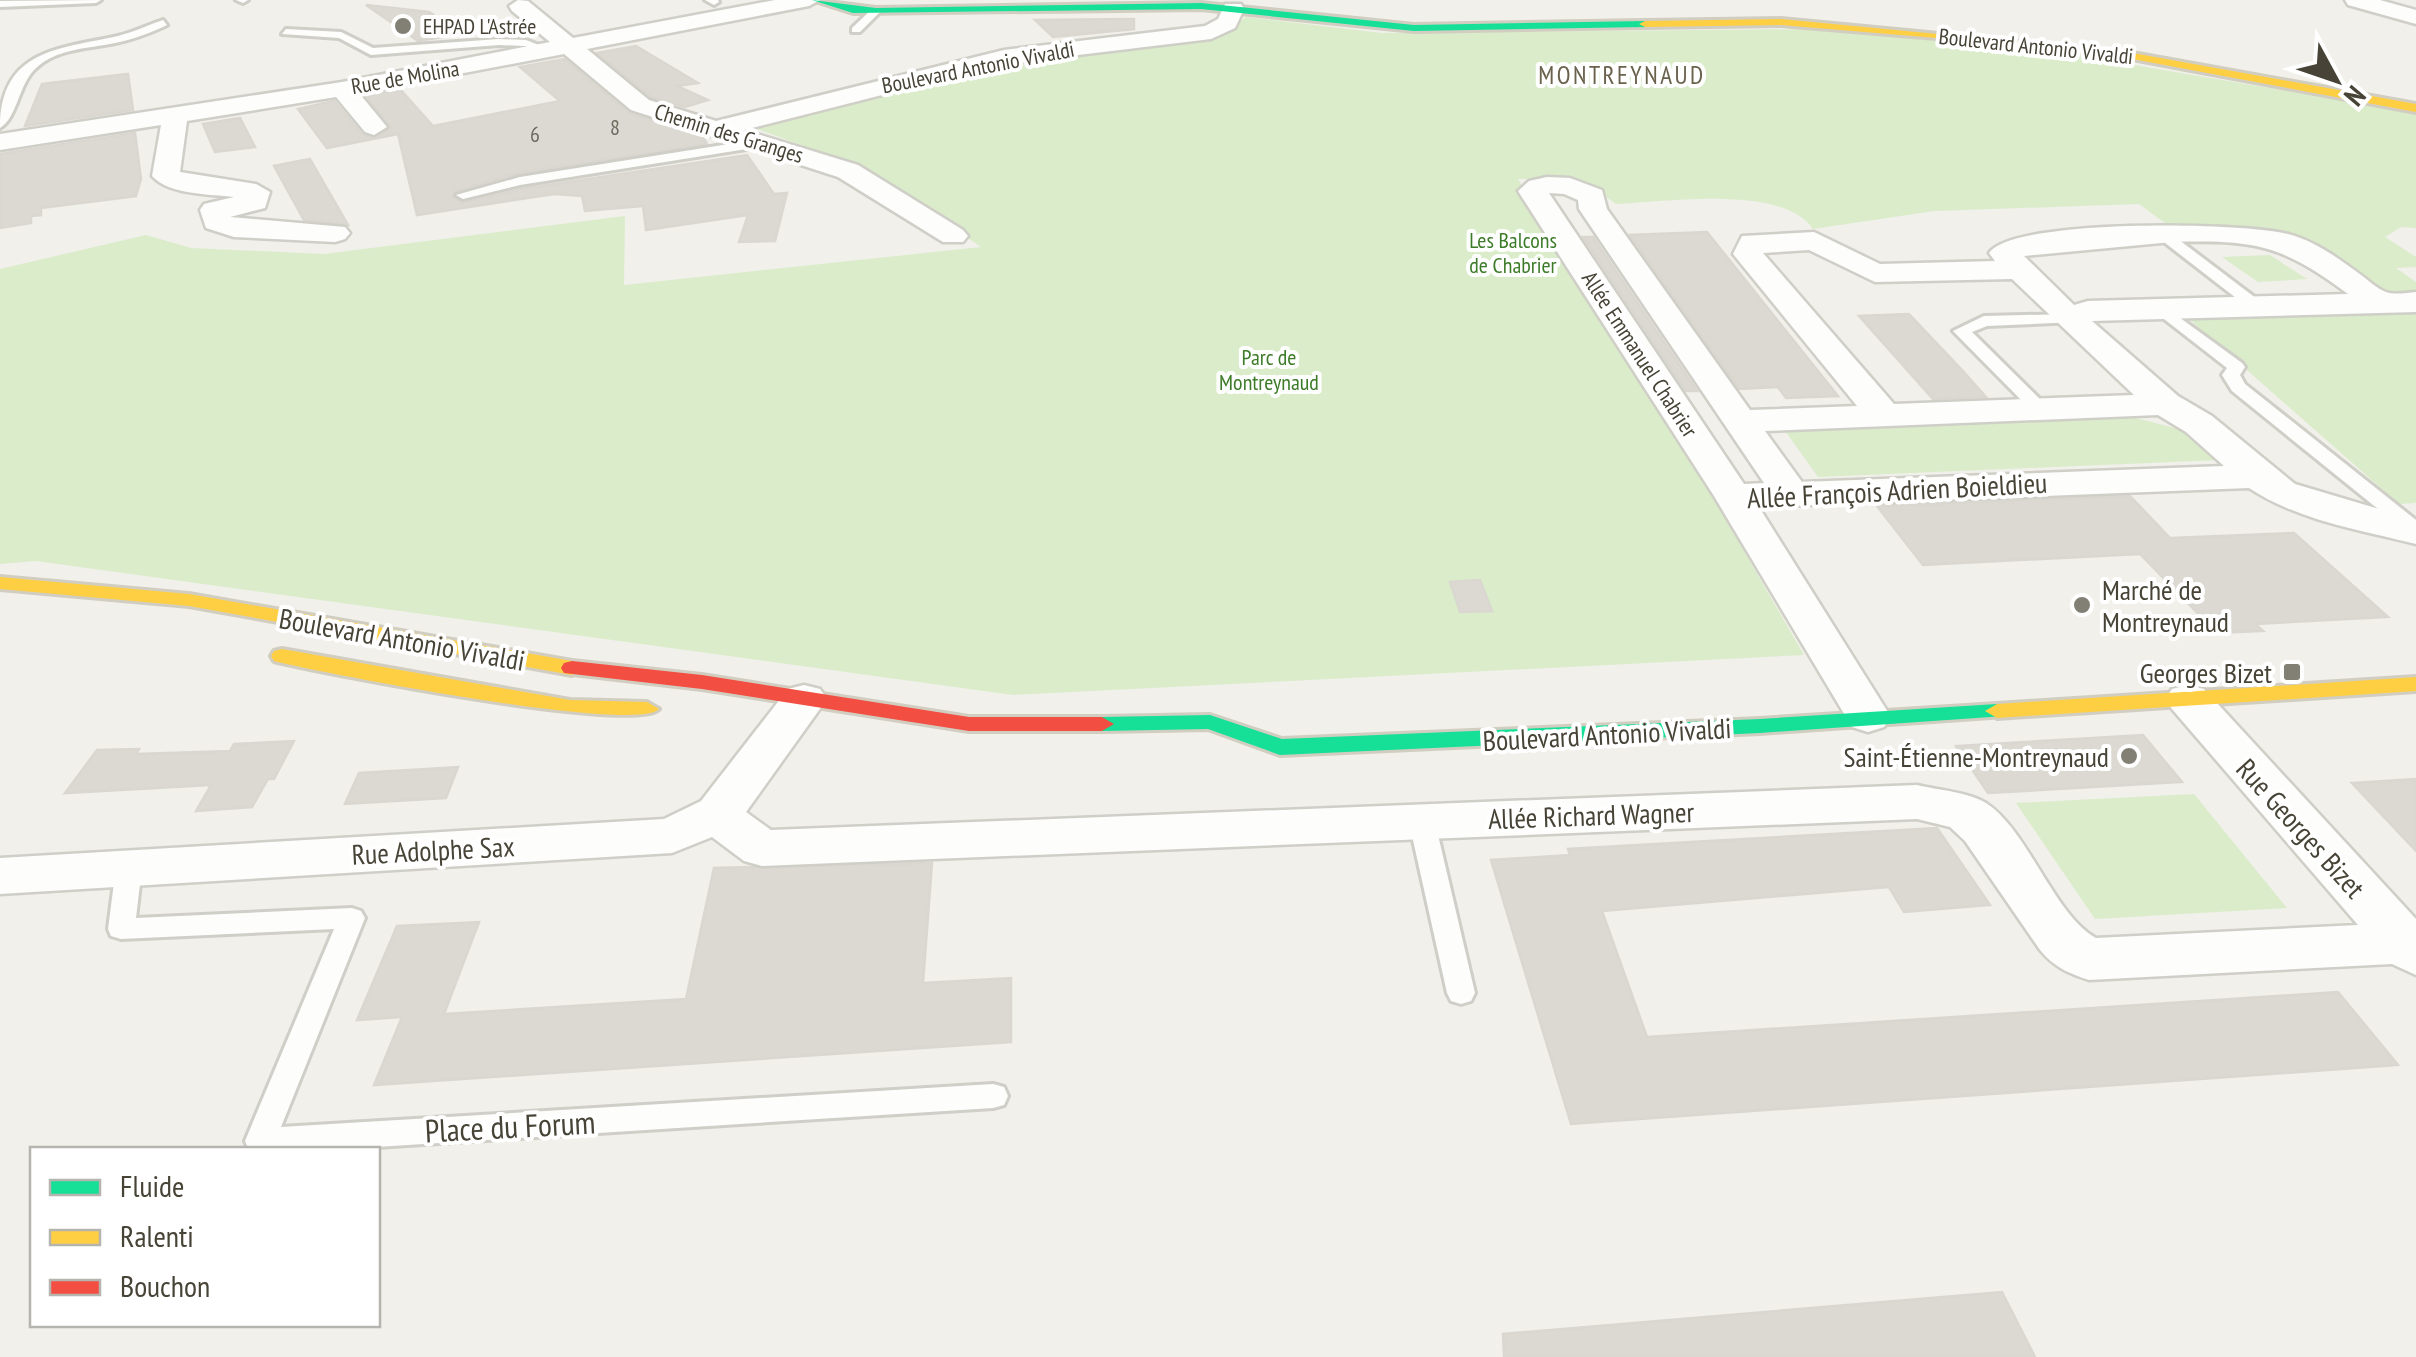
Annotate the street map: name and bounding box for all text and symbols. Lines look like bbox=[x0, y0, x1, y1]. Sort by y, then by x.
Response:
place label: EHPAD L'Astrée bbox=[423, 12, 536, 40]
marker: EHPAD L'Astrée bbox=[392, 15, 414, 37]
street label: Boulevard Antonio Vivaldi bbox=[1937, 22, 2135, 70]
north arrow bbox=[2286, 30, 2386, 130]
street label: Boulevard Antonio Vivaldi bbox=[879, 35, 1077, 99]
street label: Rue de Molina bbox=[349, 54, 461, 100]
district label: MONTREYNAUD bbox=[1538, 59, 1706, 91]
text: N bbox=[2337, 79, 2375, 114]
street label: Chemin des Granges bbox=[651, 97, 807, 169]
house number: 8 bbox=[610, 113, 620, 141]
house number: 6 bbox=[530, 120, 540, 148]
park label: Les Balcons de Chabrier bbox=[1469, 226, 1557, 279]
street label: Allée Emmanuel Chabrier bbox=[1576, 266, 1704, 442]
park label: Parc de Montreynaud bbox=[1219, 343, 1319, 396]
street label: Allée François Adrien Boieldieu bbox=[1746, 464, 2048, 516]
place label: Marché de Montreynaud bbox=[2102, 571, 2229, 640]
marker: Marché de Montreynaud bbox=[2071, 594, 2093, 616]
street label: Boulevard Antonio Vivaldi bbox=[276, 599, 528, 679]
place label: Georges Bizet bbox=[2140, 654, 2272, 691]
marker: Georges Bizet bbox=[2281, 661, 2303, 683]
street label: Boulevard Antonio Vivaldi bbox=[1482, 709, 1732, 759]
place label: Saint-Étienne-Montreynaud bbox=[1844, 738, 2109, 775]
marker: Saint-Étienne-Montreynaud bbox=[2118, 745, 2140, 767]
street label: Rue Georges Bizet bbox=[2229, 750, 2374, 906]
street label: Allée Richard Wagner bbox=[1487, 793, 1695, 837]
street label: Rue Adolphe Sax bbox=[351, 827, 515, 873]
street label: Place du Forum bbox=[424, 1101, 596, 1151]
legend bbox=[30, 1147, 380, 1327]
text: Fluide bbox=[120, 1166, 184, 1205]
text: Ralenti bbox=[120, 1216, 194, 1255]
text: Bouchon bbox=[120, 1266, 210, 1305]

